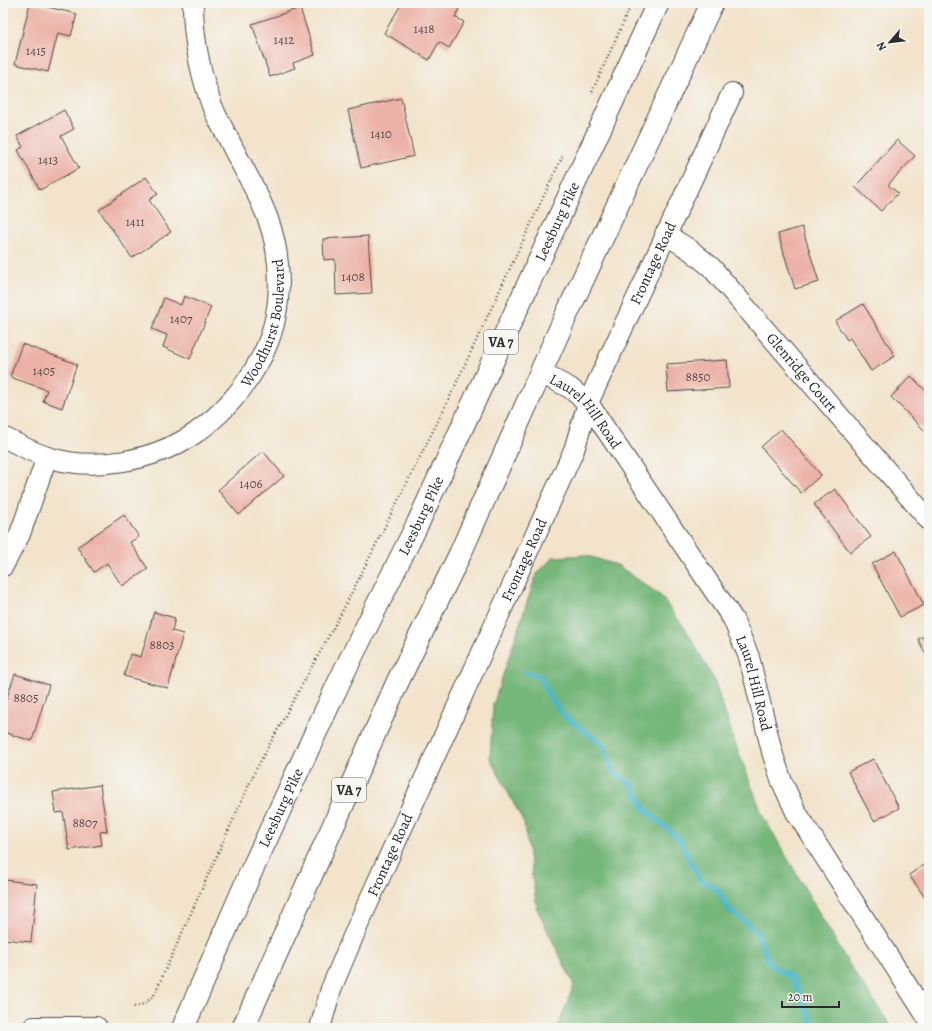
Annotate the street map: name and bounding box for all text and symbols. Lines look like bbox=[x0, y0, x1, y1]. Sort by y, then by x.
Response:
house number: 1418 bbox=[413, 20, 435, 37]
north arrow bbox=[870, 22, 910, 62]
house number: 1412 bbox=[274, 31, 294, 48]
text: N bbox=[873, 39, 890, 54]
house number: 1415 bbox=[26, 42, 46, 59]
house number: 1410 bbox=[370, 125, 392, 142]
house number: 1413 bbox=[38, 151, 58, 168]
street label: Leesburg Pike bbox=[530, 178, 584, 265]
house number: 1411 bbox=[125, 213, 145, 230]
street label: Frontage Road bbox=[625, 218, 681, 308]
street label: Woodhurst Boulevard bbox=[235, 257, 289, 392]
house number: 1408 bbox=[341, 268, 365, 285]
house number: 1407 bbox=[170, 310, 193, 327]
street label: Glenridge Court bbox=[762, 328, 842, 417]
road number: VA 7 bbox=[484, 330, 518, 354]
house number: 1405 bbox=[33, 362, 55, 379]
house number: 8850 bbox=[685, 368, 711, 385]
street label: Laurel Hill Road bbox=[546, 369, 627, 454]
street label: Leesburg Pike bbox=[394, 473, 448, 559]
house number: 1406 bbox=[239, 475, 263, 492]
street label: Frontage Road bbox=[496, 514, 552, 605]
street label: Laurel Hill Road bbox=[731, 632, 777, 734]
house number: 8803 bbox=[150, 636, 174, 653]
house number: 8805 bbox=[13, 689, 39, 706]
street label: Leesburg Pike bbox=[254, 765, 308, 851]
road number: VA 7 bbox=[332, 778, 366, 802]
street label: Frontage Road bbox=[362, 809, 418, 900]
house number: 8807 bbox=[73, 814, 98, 831]
scale bar bbox=[782, 983, 839, 1009]
text: 20 m bbox=[788, 989, 812, 1005]

